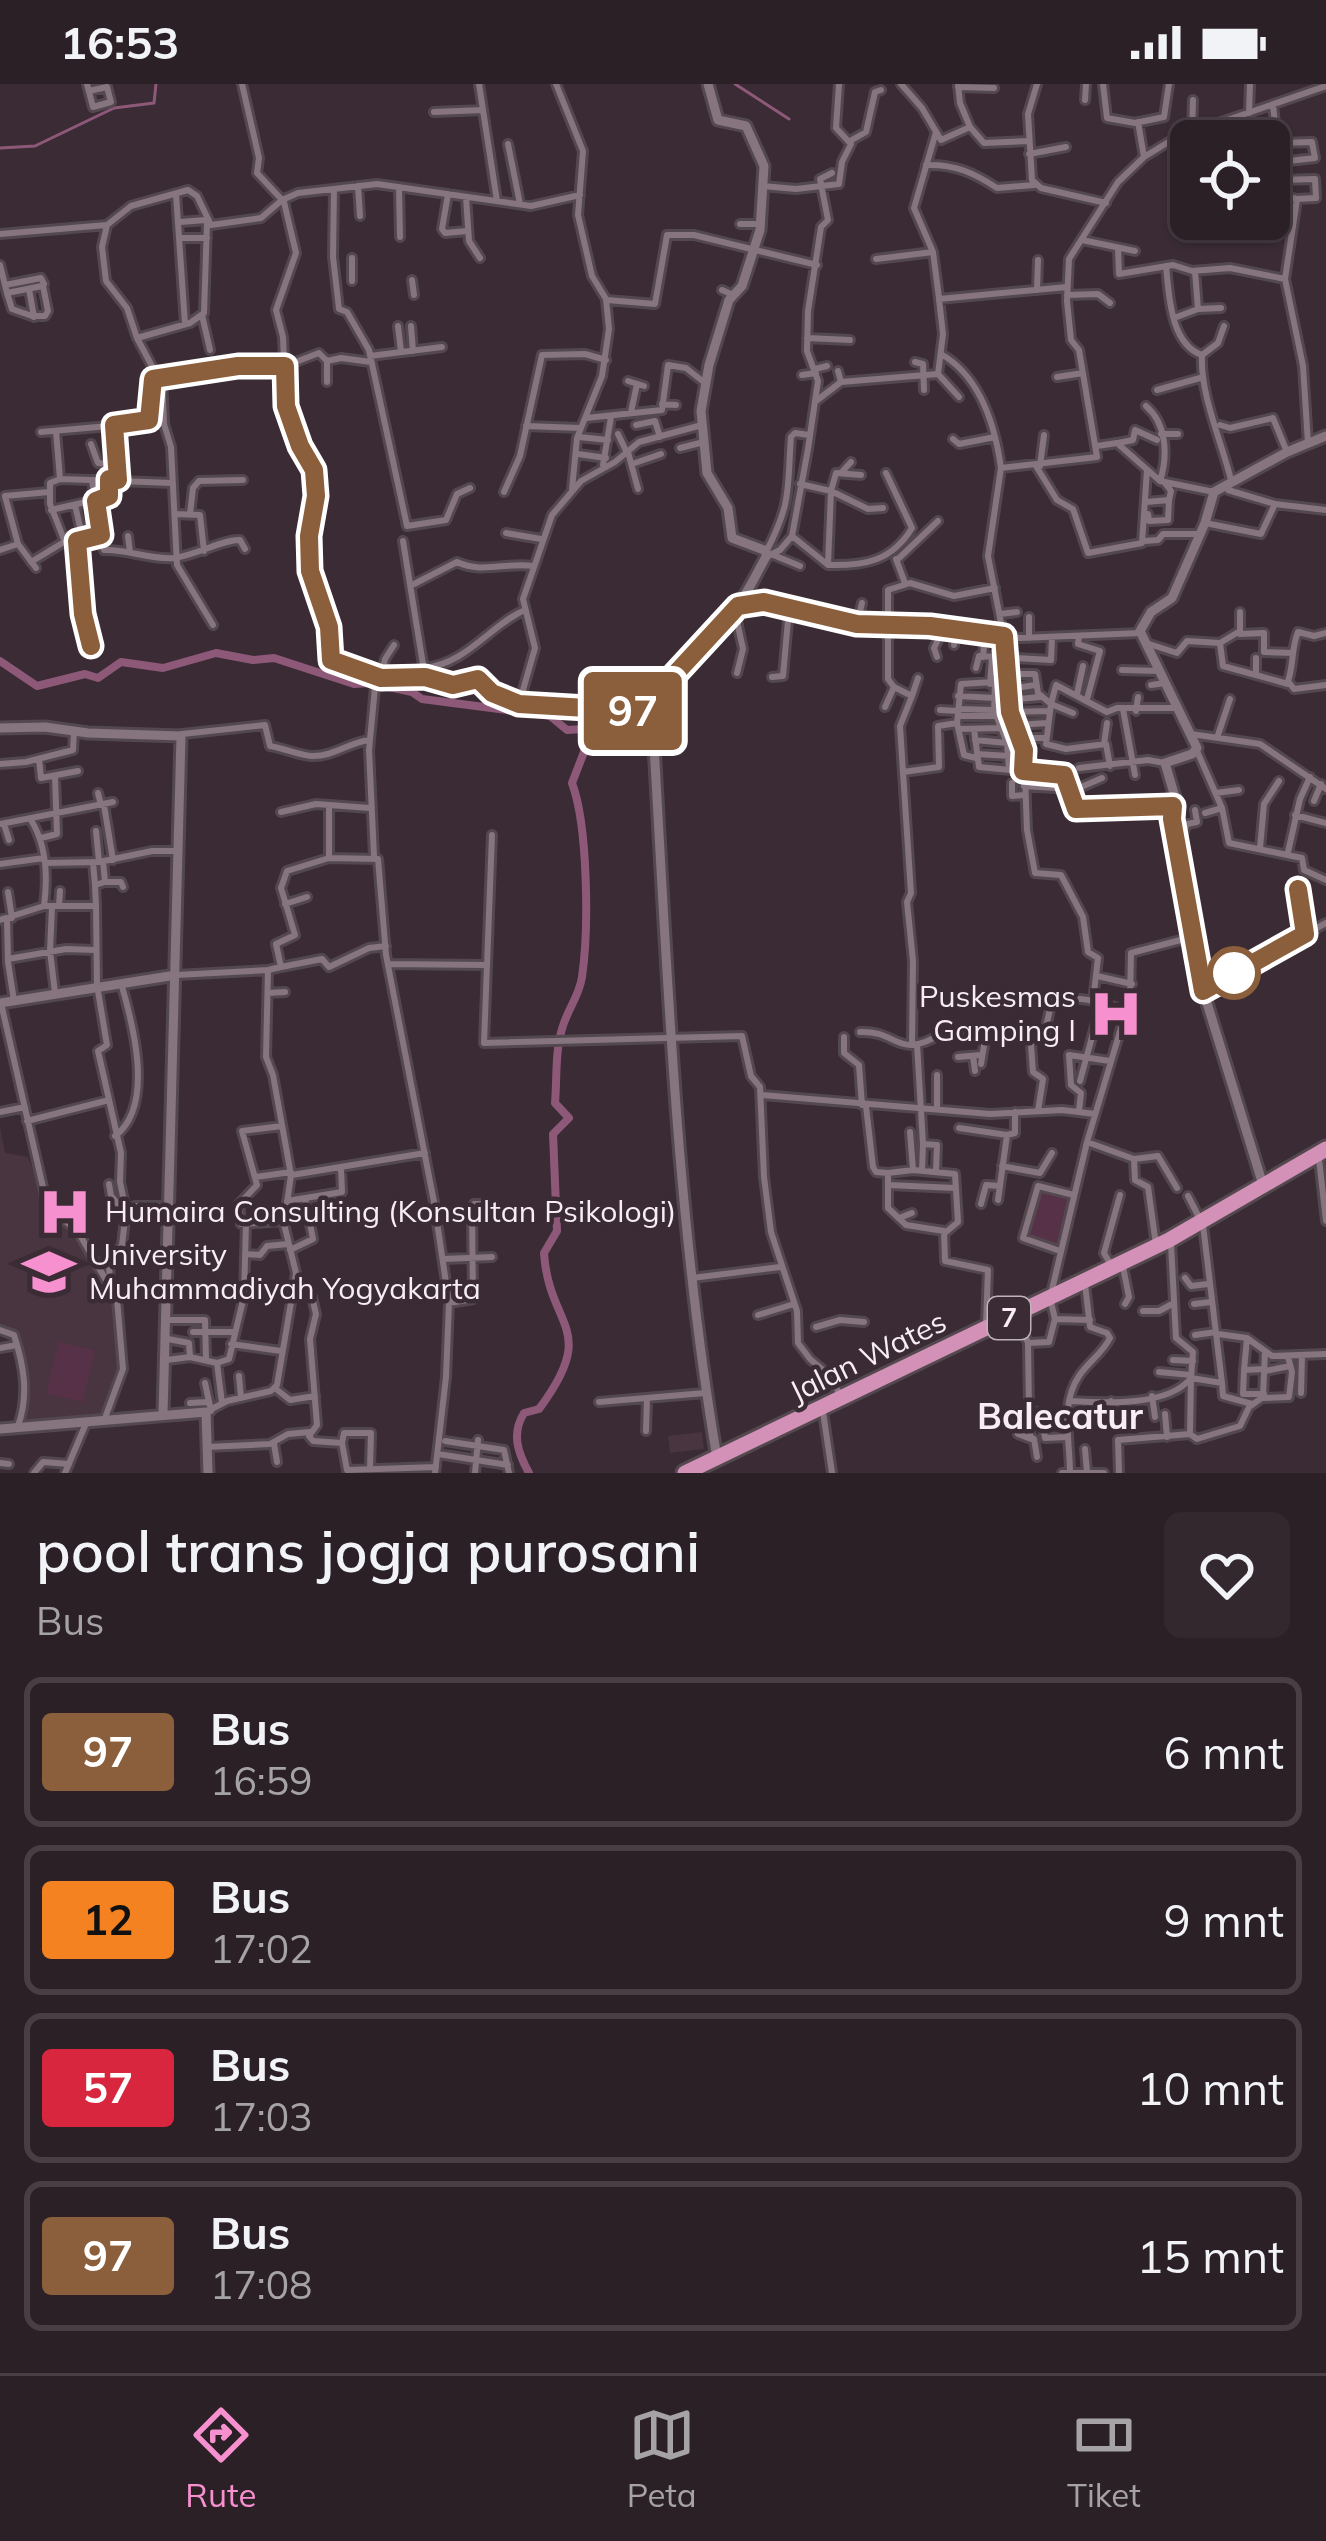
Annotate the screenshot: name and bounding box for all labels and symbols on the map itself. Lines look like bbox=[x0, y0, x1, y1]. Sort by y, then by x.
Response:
line badge: 97 bbox=[579, 672, 687, 750]
unlabelled marker bbox=[1209, 948, 1259, 998]
place label: Puskesmas Gamping I bbox=[919, 977, 1076, 1049]
hospital icon: Puskesmas Gamping I bbox=[1087, 985, 1145, 1043]
hospital icon: Humaira Consulting (Konsultan Psikologi) bbox=[36, 1183, 94, 1241]
place label: Humaira Consulting (Konsultan Psikologi) bbox=[105, 1192, 676, 1230]
place label: University Muhammadiyah Yogyakarta bbox=[89, 1235, 481, 1307]
school or university icon: University Muhammadiyah Yogyakarta bbox=[20, 1243, 78, 1301]
road number: 7 bbox=[988, 1297, 1030, 1339]
street label: Jalan Wates bbox=[783, 1302, 952, 1410]
district label: Balecatur bbox=[977, 1393, 1144, 1438]

